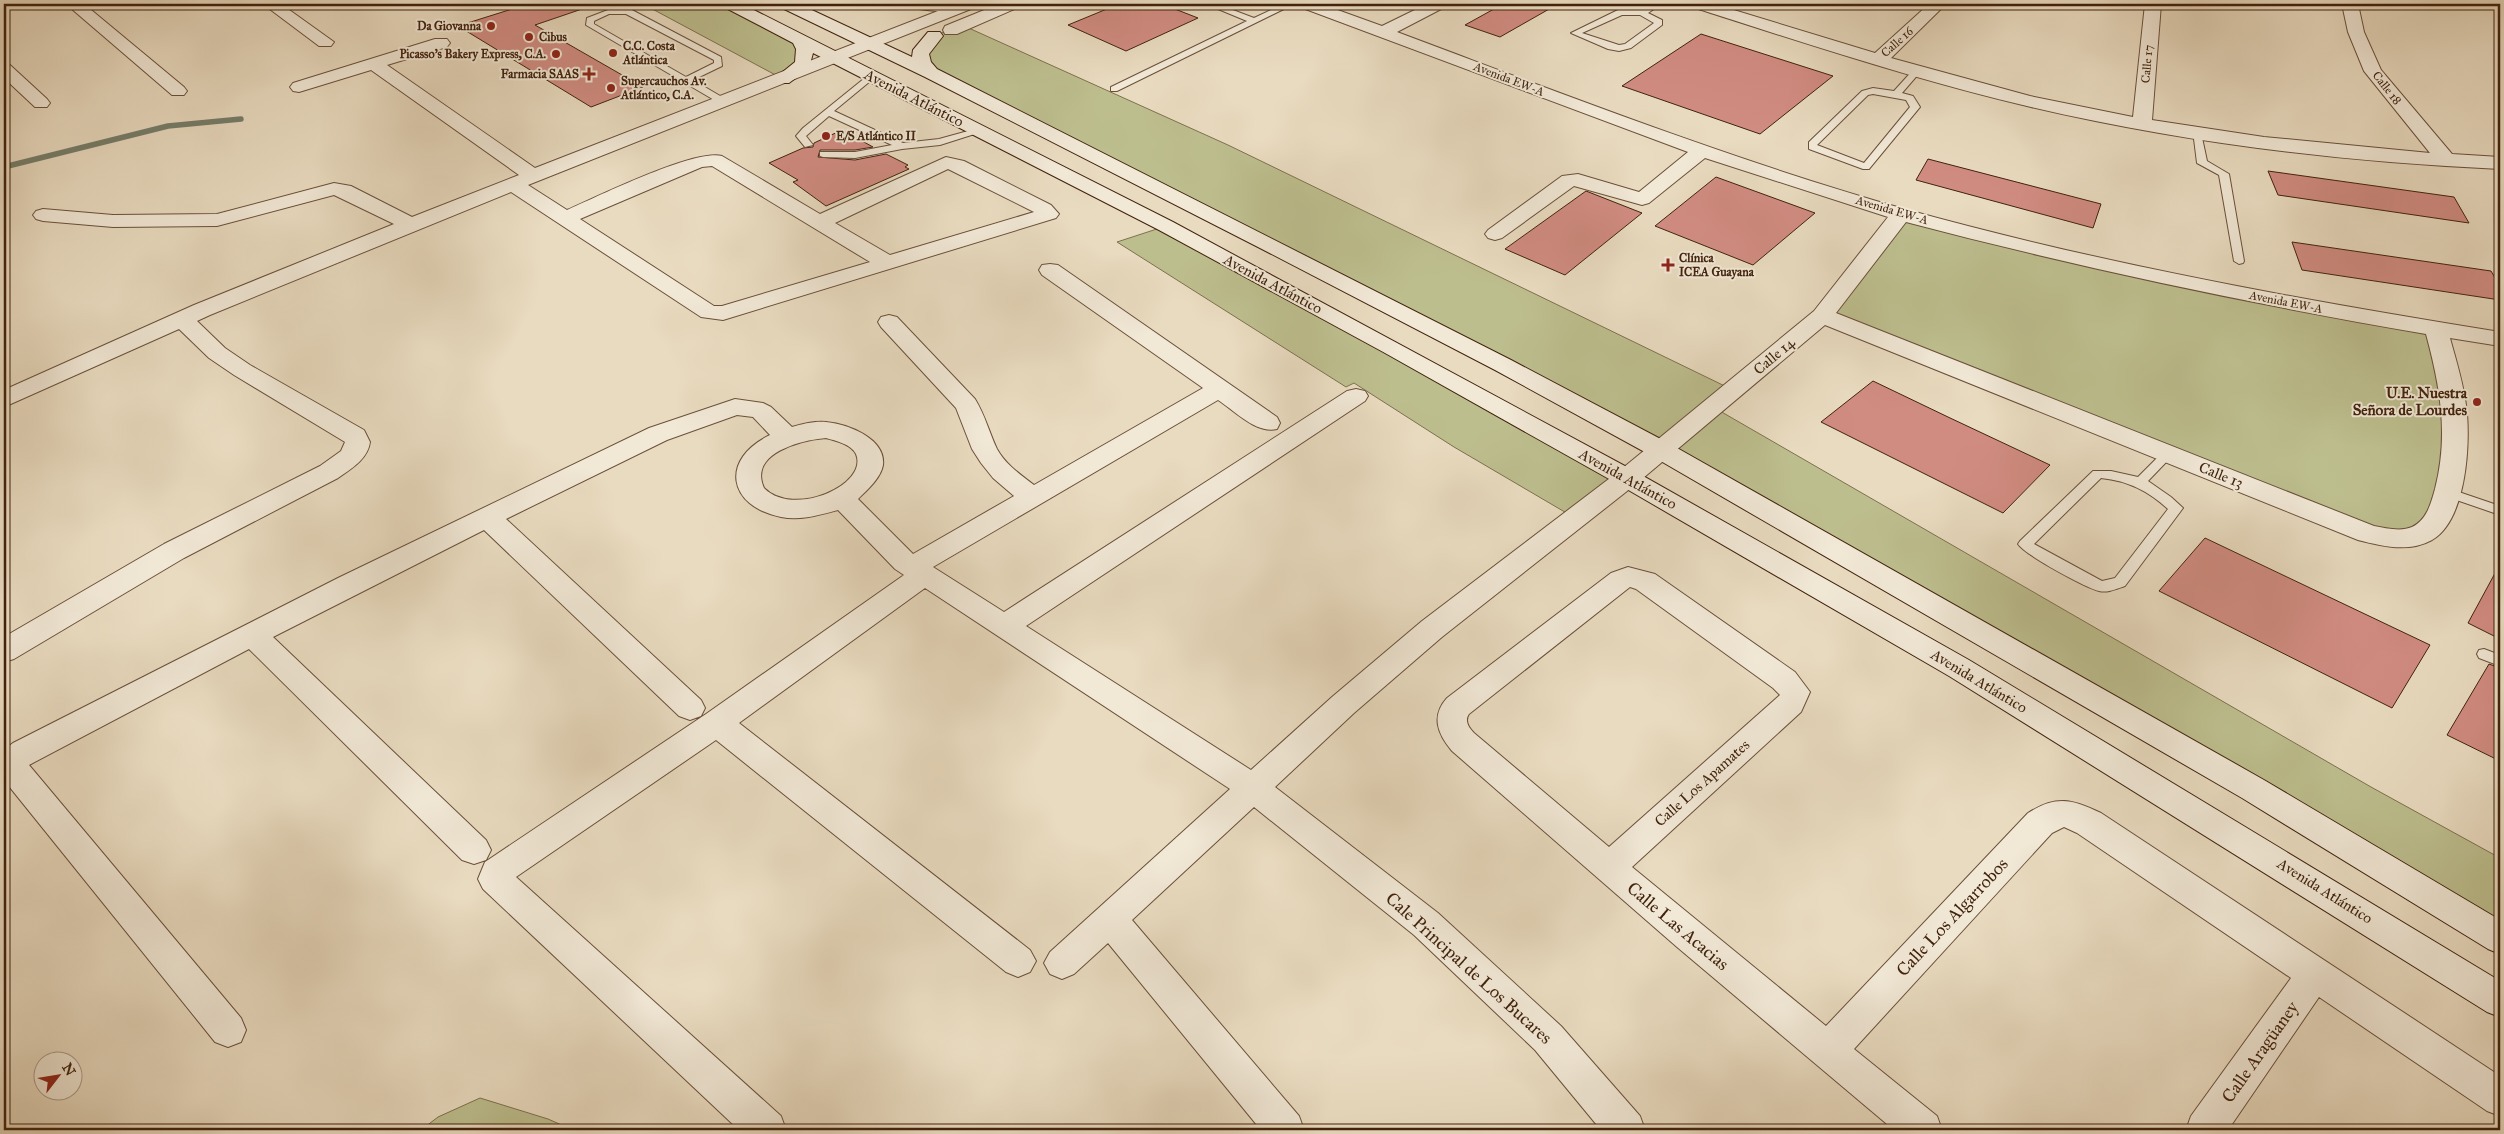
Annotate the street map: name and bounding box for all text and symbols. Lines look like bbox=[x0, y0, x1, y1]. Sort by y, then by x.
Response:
place label: Da Giovanna bbox=[417, 19, 482, 33]
marker: Da Giovanna bbox=[485, 20, 497, 32]
street label: Calle 16 bbox=[1878, 23, 1916, 60]
place label: Cibus bbox=[539, 30, 568, 44]
marker: Cibus bbox=[523, 31, 535, 43]
place label: C.C. Costa Atlántica bbox=[622, 39, 676, 67]
street label: Calle 17 bbox=[2138, 44, 2156, 84]
place label: Picasso's Bakery Express, C.A. bbox=[399, 47, 546, 62]
marker: C.C. Costa Atlántica bbox=[607, 47, 619, 59]
marker: Picasso's Bakery Express, C.A. bbox=[550, 48, 562, 60]
street label: Avenida EW-A bbox=[1471, 59, 1546, 99]
street label: Avenida Atlántico bbox=[860, 65, 967, 131]
place label: Farmacia SAAS bbox=[501, 67, 579, 81]
marker: Farmacia SAAS bbox=[583, 68, 595, 80]
street label: Calle 18 bbox=[2370, 69, 2404, 107]
place label: Supercauchos Av. Atlántico, C.A. bbox=[620, 74, 707, 102]
marker: Supercauchos Av. Atlántico, C.A. bbox=[605, 82, 617, 94]
place label: E/S Atlántico II bbox=[836, 129, 917, 143]
marker: E/S Atlántico II bbox=[820, 130, 832, 142]
street label: Avenida EW-A bbox=[1853, 193, 1930, 227]
street label: Avenida Atlántico bbox=[1220, 250, 1326, 318]
place label: Clínica ICEA Guayana bbox=[1679, 251, 1755, 280]
marker: Clínica ICEA Guayana bbox=[1661, 258, 1675, 272]
street label: Avenida EW-A bbox=[2247, 288, 2324, 316]
street label: Calle 14 bbox=[1750, 333, 1799, 378]
place label: U.E. Nuestra Señora de Lourdes bbox=[2353, 384, 2468, 419]
marker: U.E. Nuestra Señora de Lourdes bbox=[2471, 396, 2483, 408]
street label: Avenida Atlántico bbox=[1575, 444, 1680, 513]
street label: Calle 13 bbox=[2196, 458, 2246, 492]
street label: Avenida Atlántico bbox=[1927, 645, 2031, 717]
street label: Calle Los Apamates bbox=[1651, 736, 1753, 830]
street label: Calle Los Algarrobos bbox=[1891, 853, 2013, 981]
street label: Avenida Atlántico bbox=[2273, 854, 2376, 928]
street label: Calle Las Acacias bbox=[1623, 877, 1733, 975]
street label: Cale Principal de Los Bucares bbox=[1381, 887, 1557, 1049]
street label: Calle Aragüaney bbox=[2217, 997, 2304, 1108]
north arrow bbox=[32, 1052, 82, 1102]
text: N bbox=[58, 1060, 79, 1079]

